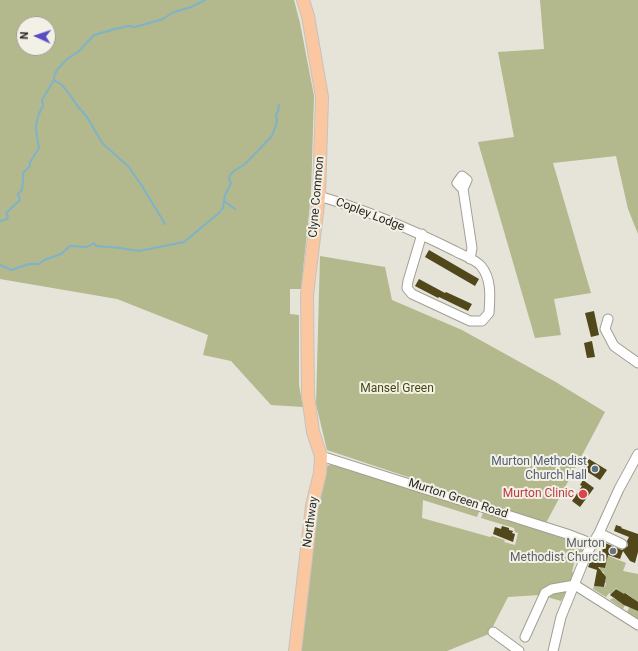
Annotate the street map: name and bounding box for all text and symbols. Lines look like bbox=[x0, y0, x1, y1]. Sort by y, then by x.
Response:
north arrow bbox=[16, 16, 56, 56]
text: N bbox=[18, 31, 31, 40]
street label: Clyne Common bbox=[306, 156, 328, 238]
street label: Copley Lodge bbox=[334, 195, 406, 235]
park label: Mansel Green bbox=[360, 382, 434, 396]
place label: Murton Methodist Church Hall bbox=[491, 455, 587, 483]
marker: Murton Methodist Church Hall bbox=[590, 464, 600, 474]
street label: Murton Green Road bbox=[406, 476, 510, 522]
place label: Murton Clinic bbox=[503, 487, 574, 501]
marker: Murton Clinic bbox=[577, 488, 589, 500]
street label: Northway bbox=[300, 496, 322, 548]
place label: Murton Methodist Church bbox=[510, 537, 605, 565]
marker: Murton Methodist Church bbox=[608, 546, 618, 556]

